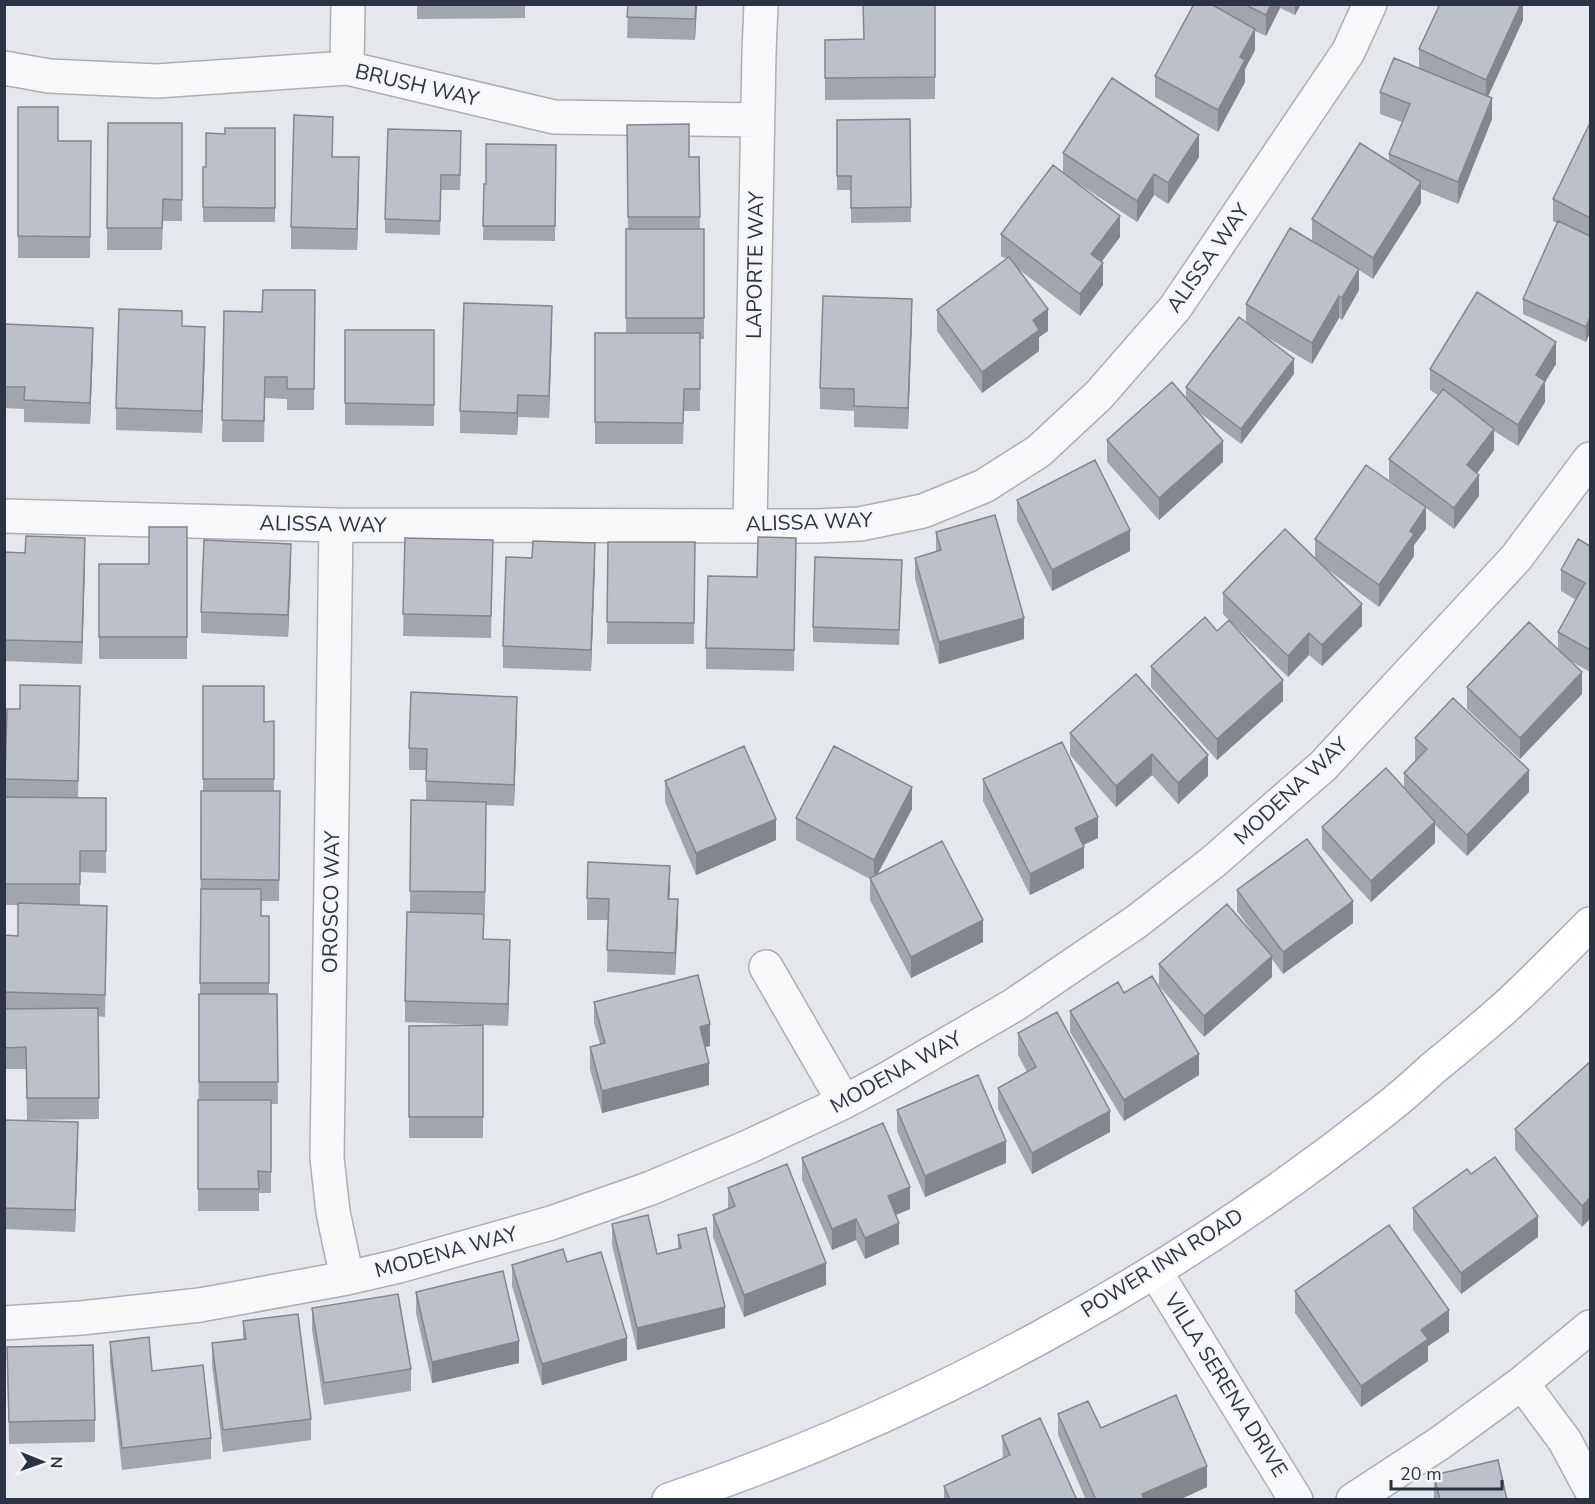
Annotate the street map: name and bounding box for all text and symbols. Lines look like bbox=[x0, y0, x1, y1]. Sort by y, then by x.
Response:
street label: BRUSH WAY bbox=[352, 57, 482, 113]
street label: LAPORTE WAY bbox=[740, 190, 770, 339]
street label: ALISSA WAY bbox=[1160, 198, 1256, 318]
street label: ALISSA WAY bbox=[745, 506, 873, 538]
street label: ALISSA WAY bbox=[259, 509, 387, 539]
street label: MODENA WAY bbox=[1228, 730, 1354, 851]
street label: OROSCO WAY bbox=[316, 830, 346, 974]
street label: MODENA WAY bbox=[825, 1024, 967, 1120]
street label: POWER INN ROAD bbox=[1076, 1202, 1248, 1324]
street label: MODENA WAY bbox=[372, 1219, 521, 1284]
street label: VILLA SERENA DRIVE bbox=[1157, 1287, 1294, 1482]
north arrow bbox=[12, 1432, 72, 1492]
scale bar bbox=[1391, 1453, 1502, 1491]
text: N bbox=[45, 1456, 67, 1468]
text: 20 m bbox=[1400, 1462, 1442, 1486]

